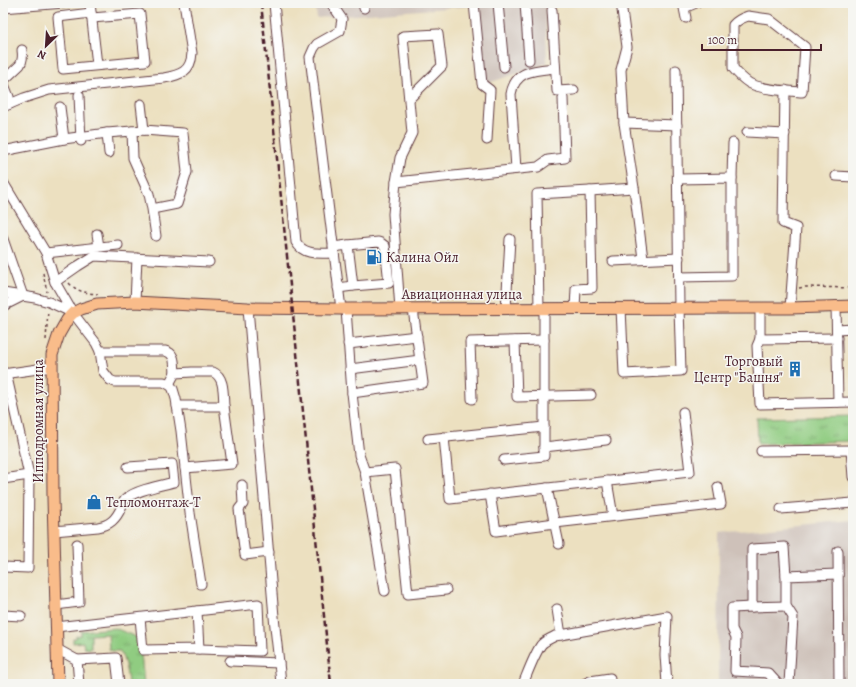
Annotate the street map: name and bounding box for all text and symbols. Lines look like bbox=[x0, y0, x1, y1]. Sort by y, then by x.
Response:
north arrow bbox=[26, 26, 66, 66]
scale bar bbox=[702, 26, 821, 52]
text: 100 m bbox=[708, 32, 737, 48]
text: N bbox=[35, 46, 49, 63]
fuel station icon: Калина Ойл bbox=[365, 248, 383, 266]
place label: Калина Ойл bbox=[386, 248, 459, 267]
street label: Авиационная улица bbox=[401, 285, 523, 304]
place label: Торговый Центр "Башня" bbox=[694, 352, 783, 387]
street label: Ипподромная улица bbox=[29, 358, 48, 483]
building icon: Торговый Центр "Башня" bbox=[786, 360, 804, 378]
shop icon: Тепломонтаж-Т bbox=[85, 493, 103, 511]
place label: Тепломонтаж-Т bbox=[106, 493, 201, 512]

